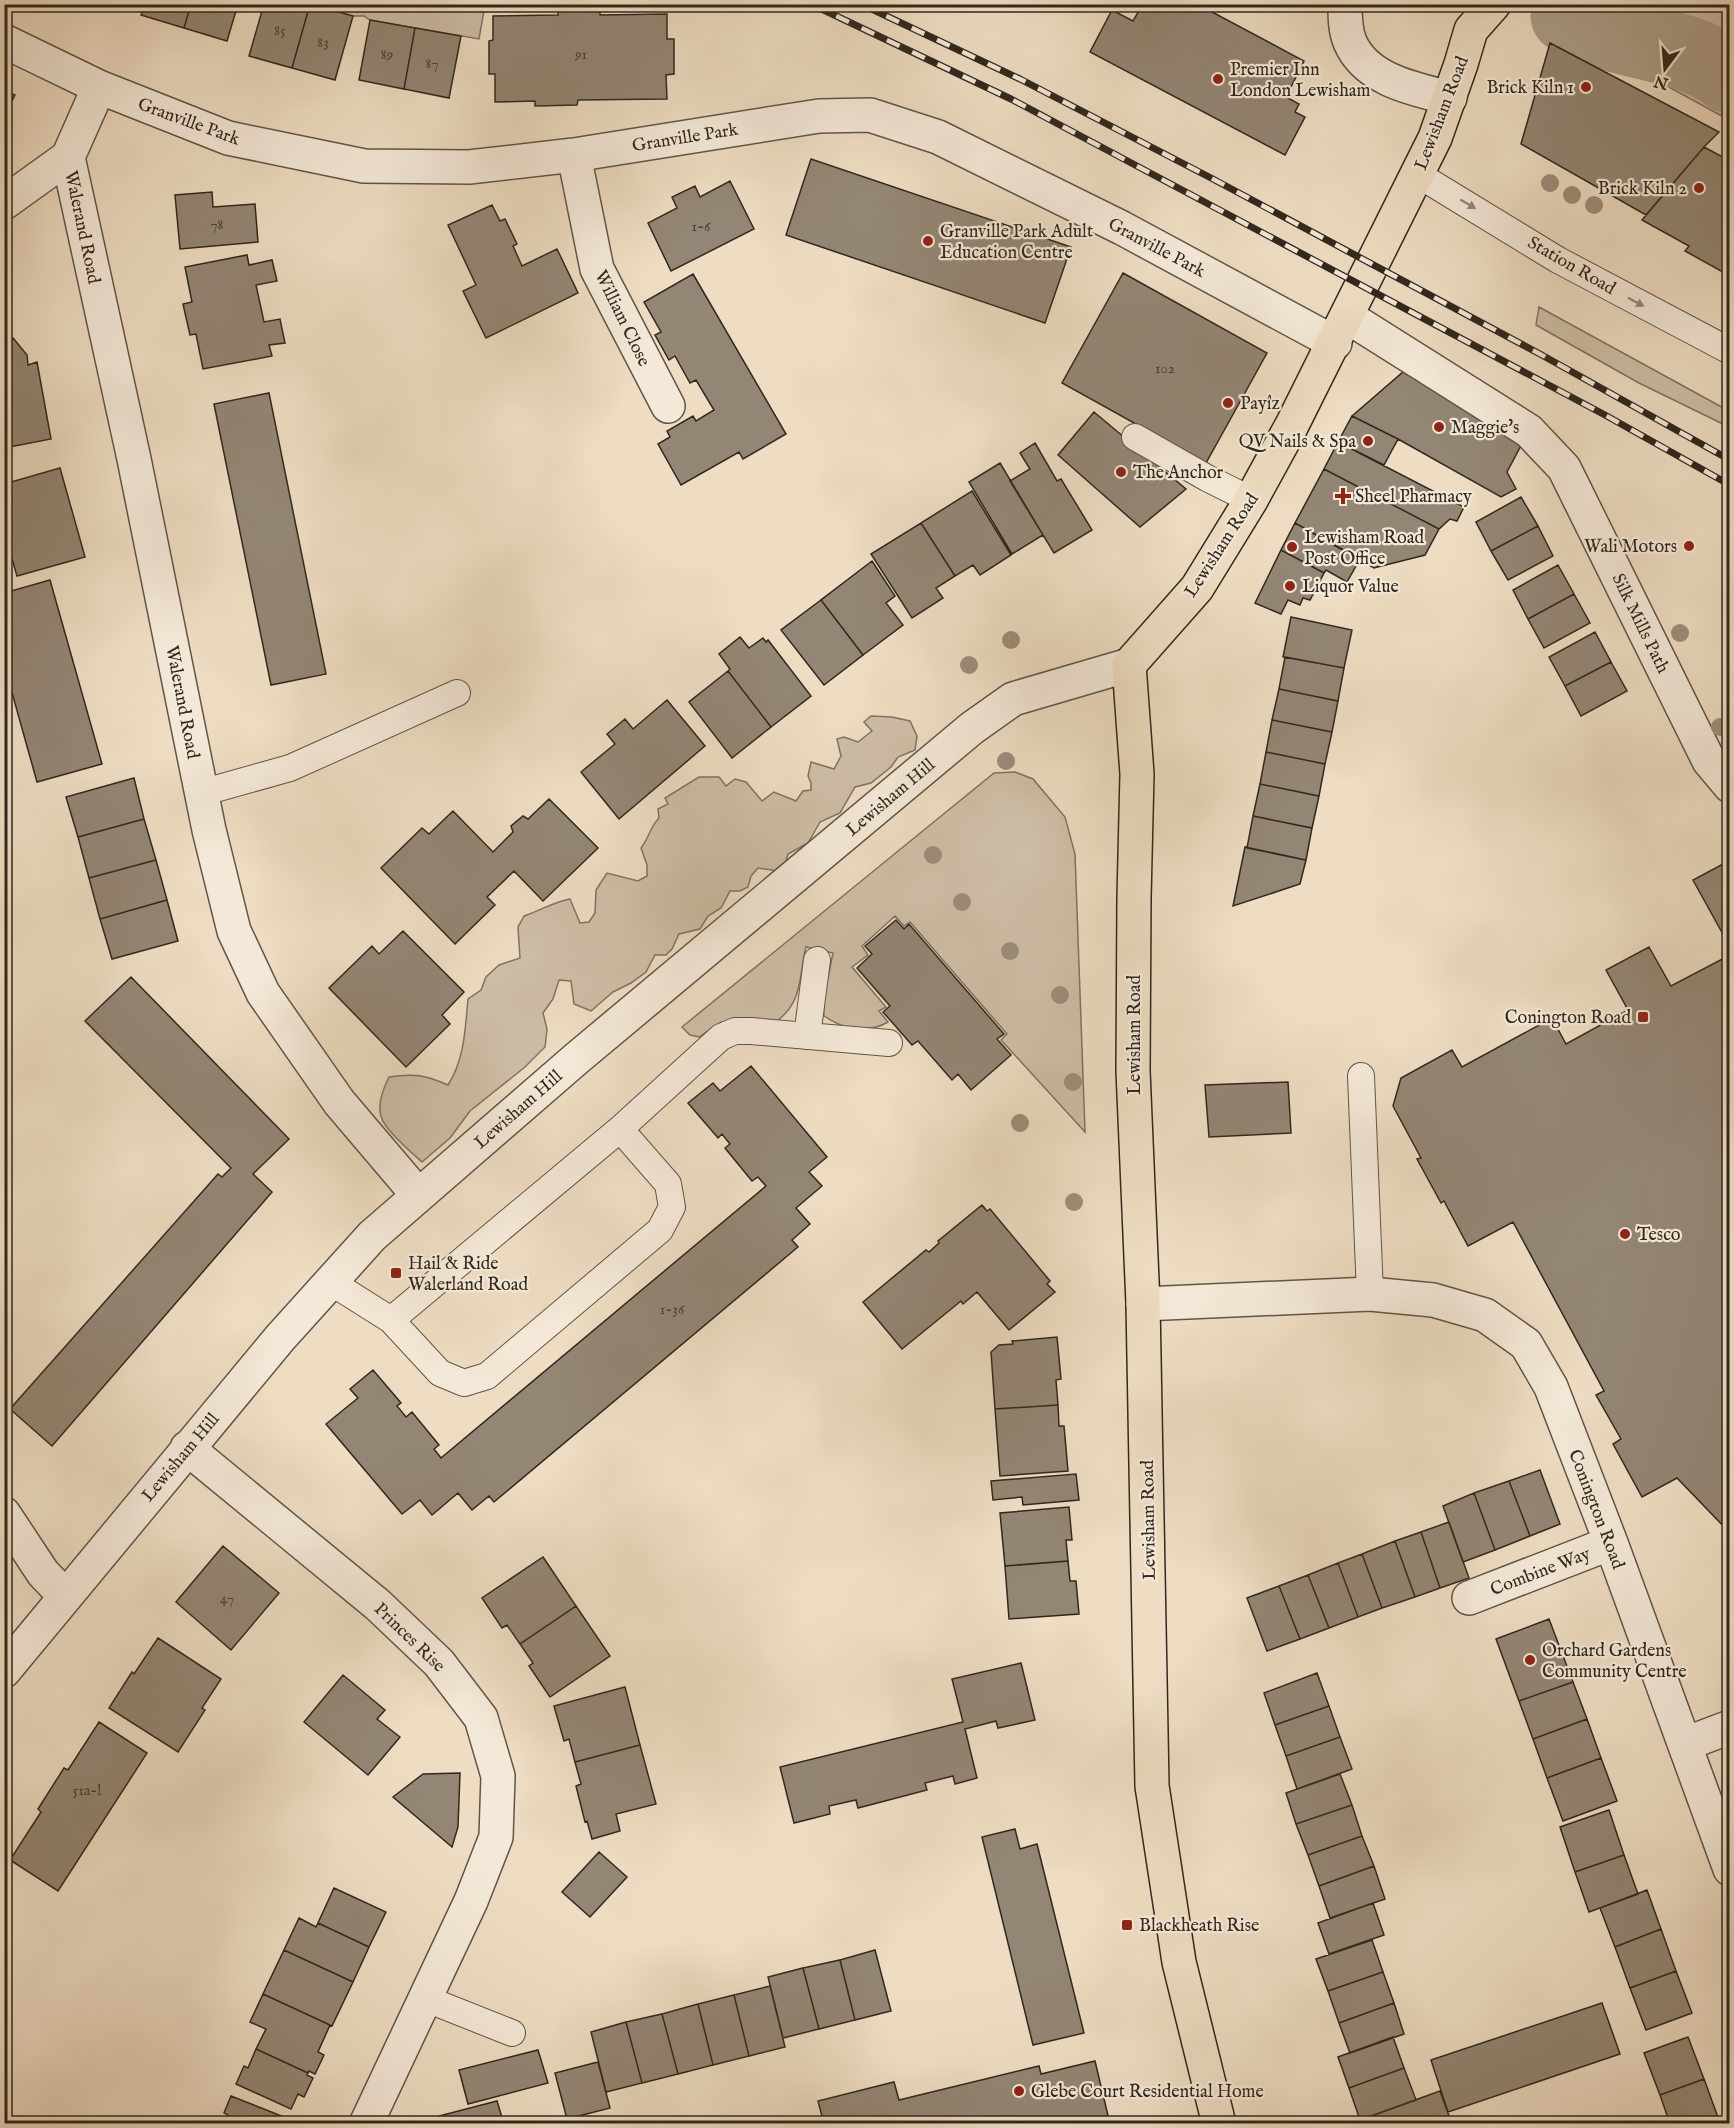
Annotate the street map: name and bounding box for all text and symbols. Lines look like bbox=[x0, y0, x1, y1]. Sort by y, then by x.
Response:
house number: 85 bbox=[274, 21, 286, 40]
house number: 83 bbox=[317, 33, 329, 52]
north arrow bbox=[1635, 39, 1695, 99]
house number: 89 bbox=[381, 45, 393, 64]
house number: 91 bbox=[574, 45, 587, 64]
street label: Lewisham Road bbox=[1410, 53, 1475, 174]
house number: 87 bbox=[426, 54, 438, 73]
place label: Premier Inn London Lewisham bbox=[1230, 59, 1370, 103]
text: N bbox=[1652, 70, 1672, 93]
marker: Premier Inn London Lewisham bbox=[1211, 72, 1225, 86]
place label: Brick Kiln 1 bbox=[1486, 77, 1574, 100]
marker: Brick Kiln 1 bbox=[1579, 80, 1593, 94]
street label: Granville Park bbox=[134, 93, 243, 152]
street label: Granville Park bbox=[631, 119, 740, 158]
street label: Walerand Road bbox=[58, 169, 105, 286]
place label: Brick Kiln 2 bbox=[1598, 178, 1687, 201]
marker: Brick Kiln 2 bbox=[1692, 181, 1706, 195]
one-way arrow bbox=[1460, 198, 1476, 209]
street label: Granville Park bbox=[1104, 213, 1209, 284]
house number: 78 bbox=[211, 215, 224, 234]
house number: 1-6 bbox=[692, 217, 711, 236]
place label: Granville Park Adult Education Centre bbox=[940, 221, 1093, 265]
street label: Station Road bbox=[1523, 232, 1620, 301]
marker: Granville Park Adult Education Centre bbox=[921, 234, 935, 248]
street label: William Close bbox=[588, 267, 655, 371]
one-way arrow bbox=[1628, 297, 1645, 307]
house number: 102 bbox=[1155, 359, 1175, 378]
place label: Payîz bbox=[1240, 393, 1280, 416]
marker: Payîz bbox=[1221, 396, 1235, 410]
place label: Maggie's bbox=[1451, 417, 1519, 440]
marker: Maggie's bbox=[1432, 420, 1446, 434]
place label: QV Nails & Spa bbox=[1239, 431, 1356, 454]
marker: QV Nails & Spa bbox=[1361, 434, 1375, 448]
place label: The Anchor bbox=[1133, 462, 1224, 485]
marker: The Anchor bbox=[1114, 465, 1128, 479]
place label: Sheel Pharmacy bbox=[1355, 486, 1472, 509]
street label: Lewisham Road bbox=[1180, 489, 1265, 602]
marker: Sheel Pharmacy bbox=[1336, 489, 1350, 503]
place label: Lewisham Road Post Office bbox=[1304, 527, 1424, 571]
place label: Wali Motors bbox=[1584, 536, 1677, 559]
marker: Wali Motors bbox=[1682, 539, 1696, 553]
marker: Lewisham Road Post Office bbox=[1285, 540, 1299, 554]
street label: Silk Mills Path bbox=[1606, 570, 1674, 678]
place label: Liquor Value bbox=[1302, 576, 1399, 599]
marker: Liquor Value bbox=[1283, 579, 1297, 593]
street label: Walerand Road bbox=[159, 644, 204, 761]
street label: Lewisham Hill bbox=[842, 754, 940, 842]
street label: Lewisham Road bbox=[1124, 975, 1147, 1095]
place label: Conington Road bbox=[1505, 1007, 1631, 1030]
marker: Conington Road bbox=[1636, 1010, 1650, 1024]
street label: Lewisham Hill bbox=[470, 1065, 568, 1155]
place label: Tesco bbox=[1637, 1224, 1681, 1247]
marker: Tesco bbox=[1618, 1227, 1632, 1241]
place label: Hail & Ride Walerland Road bbox=[408, 1253, 528, 1297]
marker: Hail & Ride Walerland Road bbox=[389, 1266, 403, 1280]
house number: 1-36 bbox=[660, 1300, 685, 1319]
street label: Lewisham Hill bbox=[137, 1409, 225, 1507]
street label: Conington Road bbox=[1562, 1446, 1629, 1573]
street label: Lewisham Road bbox=[1137, 1459, 1162, 1580]
street label: Combine Way bbox=[1487, 1543, 1594, 1602]
house number: 47 bbox=[220, 1589, 234, 1608]
street label: Princes Rise bbox=[368, 1598, 450, 1678]
place label: Orchard Gardens Community Centre bbox=[1542, 1640, 1687, 1684]
marker: Orchard Gardens Community Centre bbox=[1523, 1653, 1537, 1667]
house number: 51a-l bbox=[73, 1781, 102, 1800]
place label: Blackheath Rise bbox=[1139, 1915, 1259, 1938]
marker: Blackheath Rise bbox=[1120, 1918, 1134, 1932]
place label: Glebe Court Residential Home bbox=[1031, 2081, 1264, 2104]
marker: Glebe Court Residential Home bbox=[1012, 2084, 1026, 2098]

